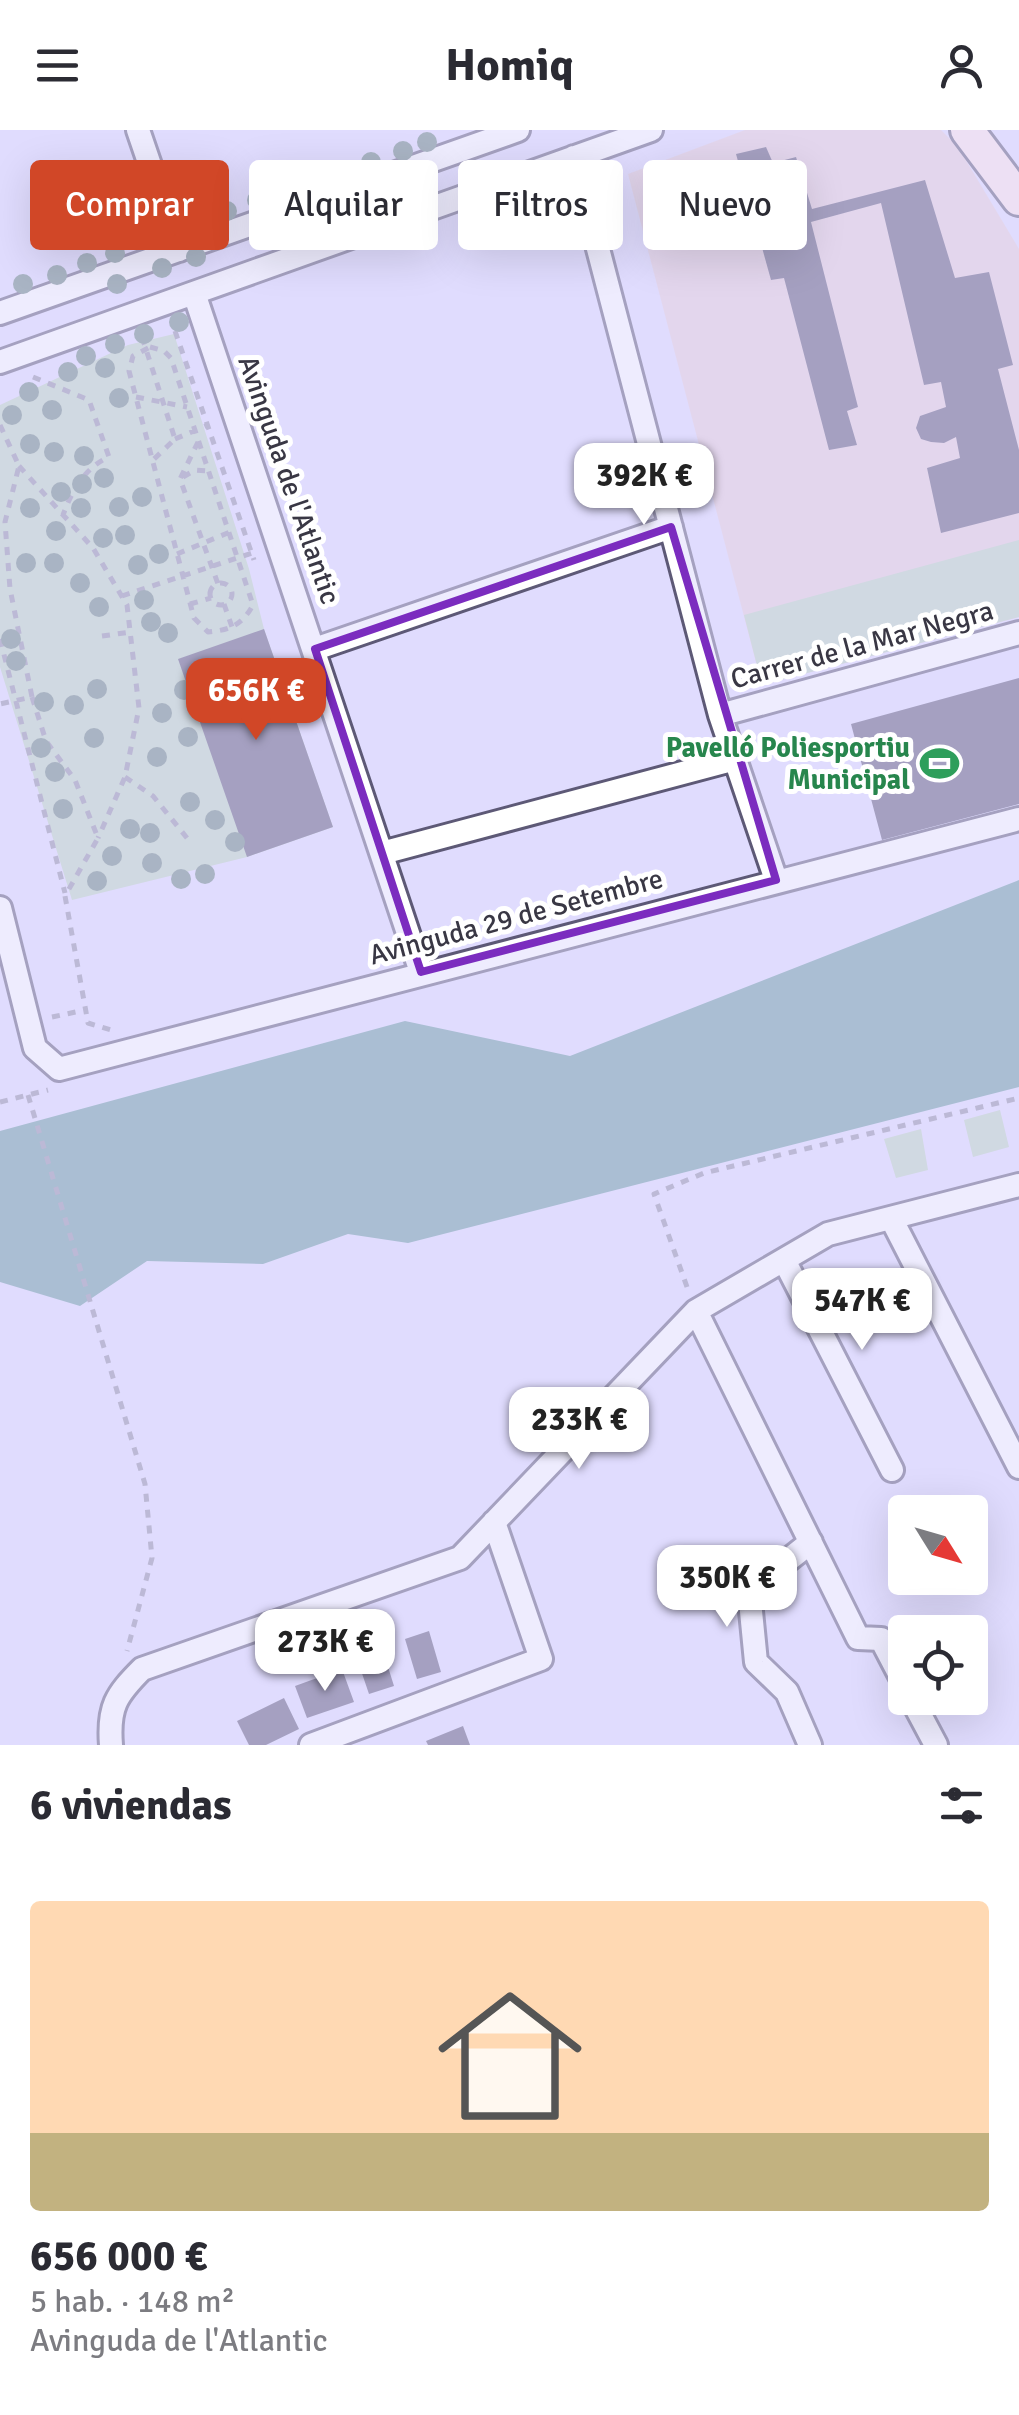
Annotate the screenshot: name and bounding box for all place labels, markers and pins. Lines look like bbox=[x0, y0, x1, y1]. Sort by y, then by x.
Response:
pin: 392K € bbox=[563, 443, 725, 528]
pin: 656K € bbox=[175, 658, 337, 743]
place label: Pavelló Poliesportiu Municipal bbox=[666, 731, 910, 797]
sports icon: Pavelló Poliesportiu Municipal bbox=[919, 743, 961, 785]
pin: 547K € bbox=[781, 1268, 943, 1353]
pin: 233K € bbox=[498, 1387, 660, 1472]
pin: 350K € bbox=[646, 1545, 808, 1630]
pin: 273K € bbox=[244, 1609, 406, 1694]

